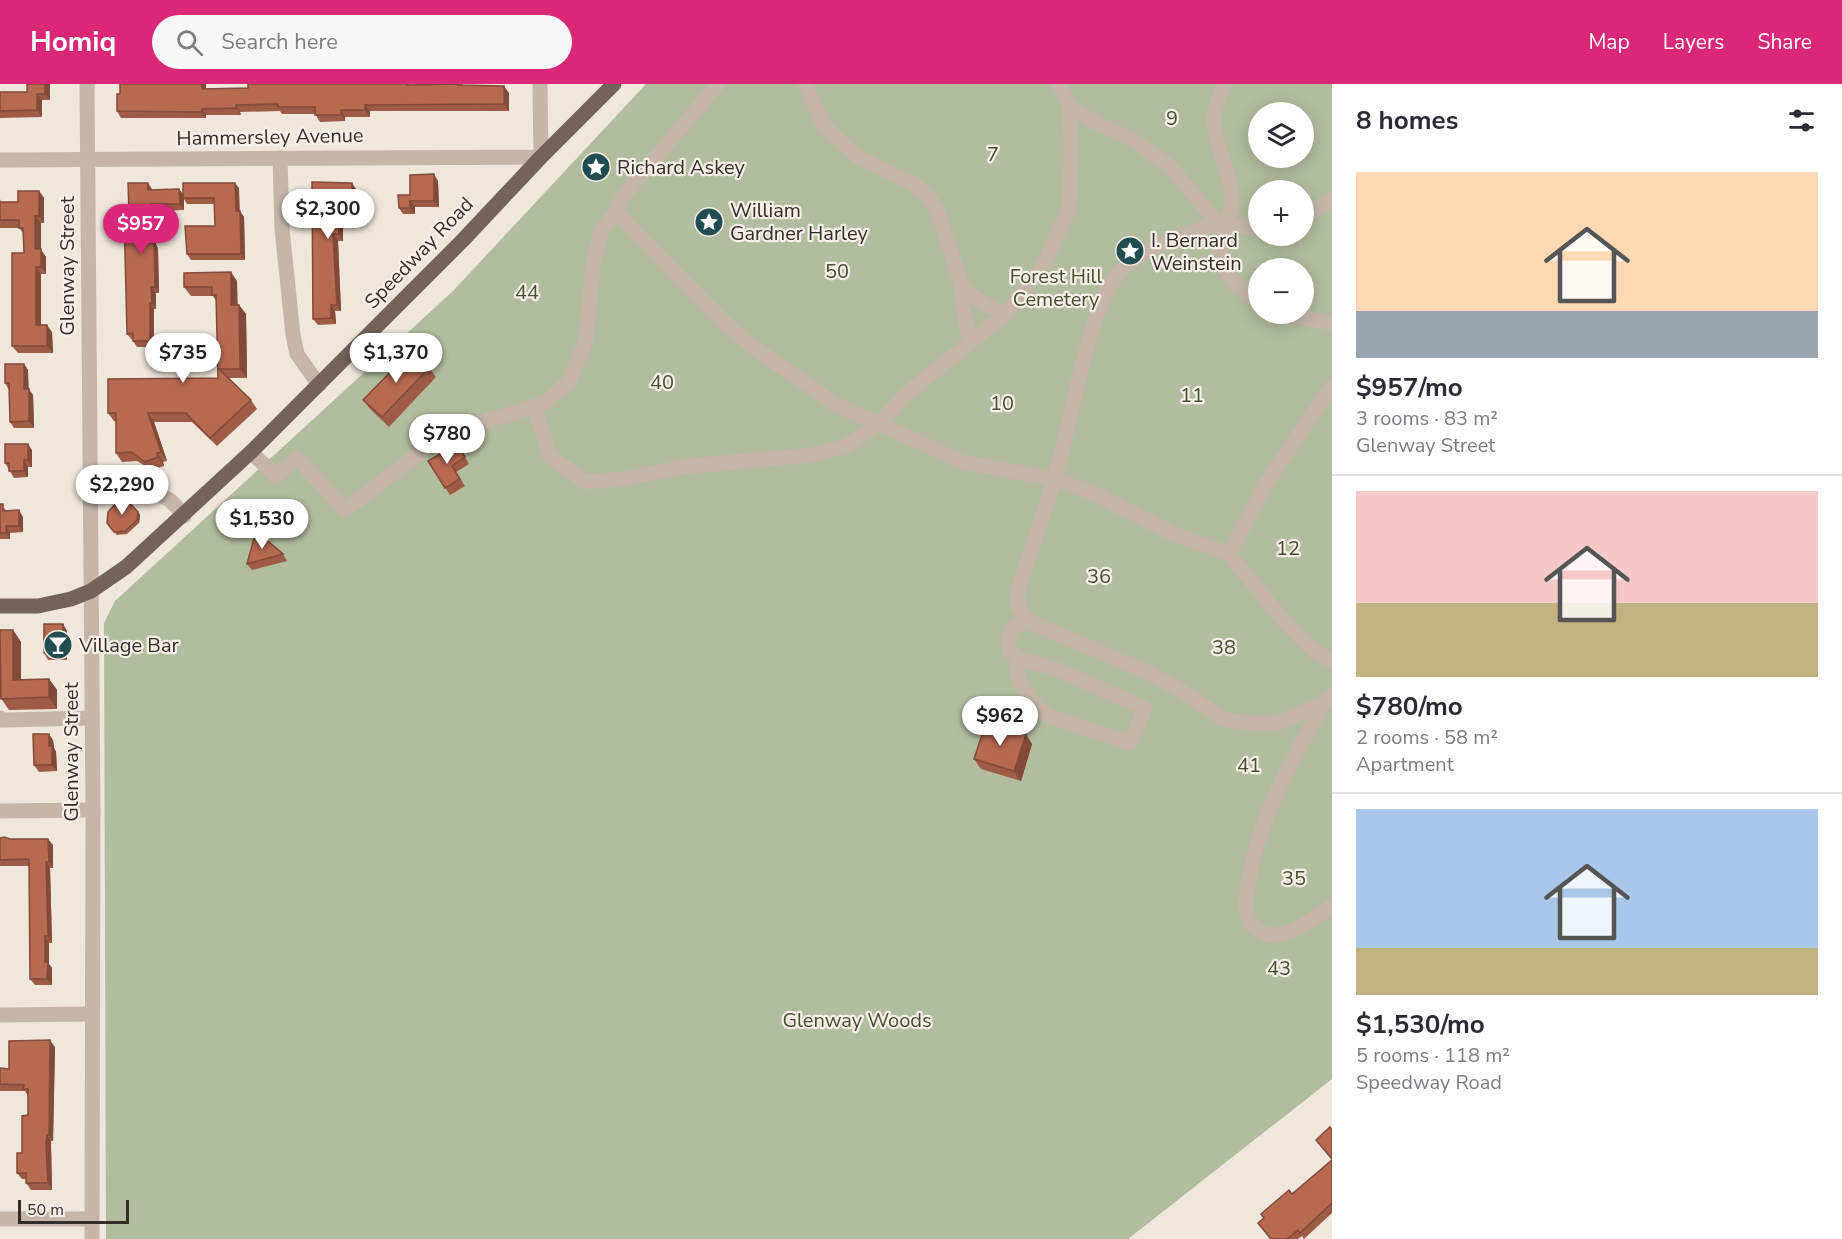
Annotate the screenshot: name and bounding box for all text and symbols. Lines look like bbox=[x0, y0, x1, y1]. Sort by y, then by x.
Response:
search box bbox=[152, 15, 572, 69]
text: Homiq bbox=[30, 23, 116, 61]
icon: search bbox=[173, 26, 206, 59]
text: Search here bbox=[221, 27, 338, 57]
text: Map bbox=[1588, 28, 1630, 56]
text: Layers bbox=[1663, 28, 1724, 56]
text: Share bbox=[1757, 28, 1812, 56]
map controls bbox=[1248, 102, 1314, 324]
button: layers bbox=[1248, 102, 1314, 168]
text: 8 homes bbox=[1356, 103, 1458, 138]
icon: filters bbox=[1785, 104, 1818, 137]
park label: 9 bbox=[1166, 105, 1178, 132]
street label: Hammersley Avenue bbox=[176, 122, 364, 152]
park label: 7 bbox=[987, 141, 999, 168]
place icon: Richard Askey bbox=[580, 151, 612, 183]
place label: Richard Askey bbox=[617, 154, 745, 181]
button: + bbox=[1248, 180, 1314, 246]
pin: $2,300 bbox=[279, 189, 377, 240]
street label: Speedway Road bbox=[359, 191, 479, 315]
street label: Glenway Street bbox=[54, 195, 81, 336]
text: $2,300 bbox=[296, 195, 360, 222]
place label: William Gardner Harley bbox=[730, 197, 868, 247]
pin: $957 bbox=[105, 204, 177, 255]
place icon: William Gardner Harley bbox=[693, 206, 725, 238]
text: $957 bbox=[117, 210, 165, 237]
icon: home bbox=[1533, 211, 1641, 319]
place label: I. Bernard Weinstein bbox=[1151, 227, 1242, 277]
place icon: I. Bernard Weinstein bbox=[1114, 235, 1146, 267]
park label: 50 bbox=[825, 258, 849, 285]
button: − bbox=[1248, 258, 1314, 324]
park label: Forest Hill Cemetery bbox=[1010, 263, 1102, 313]
park label: 44 bbox=[515, 279, 539, 306]
pin: $735 bbox=[147, 333, 219, 384]
pin: $1,370 bbox=[347, 333, 445, 384]
text: $735 bbox=[159, 339, 207, 366]
text: $1,370 bbox=[364, 339, 428, 366]
park label: 40 bbox=[650, 369, 674, 396]
text: $957/mo bbox=[1356, 370, 1463, 405]
park label: 11 bbox=[1180, 382, 1204, 409]
park label: 10 bbox=[990, 390, 1014, 417]
text: 3 rooms · 83 m² bbox=[1356, 405, 1498, 432]
pin: $780 bbox=[411, 414, 483, 465]
text: $780 bbox=[423, 420, 471, 447]
text: Glenway Street bbox=[1356, 432, 1495, 459]
pin: $2,290 bbox=[73, 465, 171, 516]
text: $2,290 bbox=[90, 471, 154, 498]
pin: $1,530 bbox=[213, 499, 311, 550]
text: $1,530 bbox=[230, 505, 294, 532]
icon: home bbox=[1533, 530, 1641, 638]
park label: 12 bbox=[1276, 535, 1300, 562]
park label: 36 bbox=[1087, 563, 1111, 590]
bar icon: Village Bar bbox=[42, 629, 74, 661]
place label: Village Bar bbox=[78, 632, 179, 659]
park label: 38 bbox=[1212, 634, 1236, 661]
street label: Glenway Street bbox=[58, 681, 85, 822]
text: $780/mo bbox=[1356, 689, 1463, 724]
pin: $962 bbox=[964, 696, 1036, 747]
text: $962 bbox=[976, 702, 1024, 729]
text: 2 rooms · 58 m² bbox=[1356, 724, 1498, 751]
text: Apartment bbox=[1356, 751, 1454, 778]
park label: 41 bbox=[1237, 752, 1261, 779]
icon: home bbox=[1533, 848, 1641, 956]
park label: 35 bbox=[1282, 865, 1306, 892]
park label: 43 bbox=[1267, 955, 1291, 982]
park label: Glenway Woods bbox=[782, 1007, 932, 1034]
text: $1,530/mo bbox=[1356, 1007, 1485, 1042]
text: 5 rooms · 118 m² bbox=[1356, 1042, 1510, 1069]
text: Speedway Road bbox=[1356, 1069, 1502, 1096]
scale bar bbox=[18, 1197, 129, 1224]
text: 50 m bbox=[27, 1199, 64, 1221]

